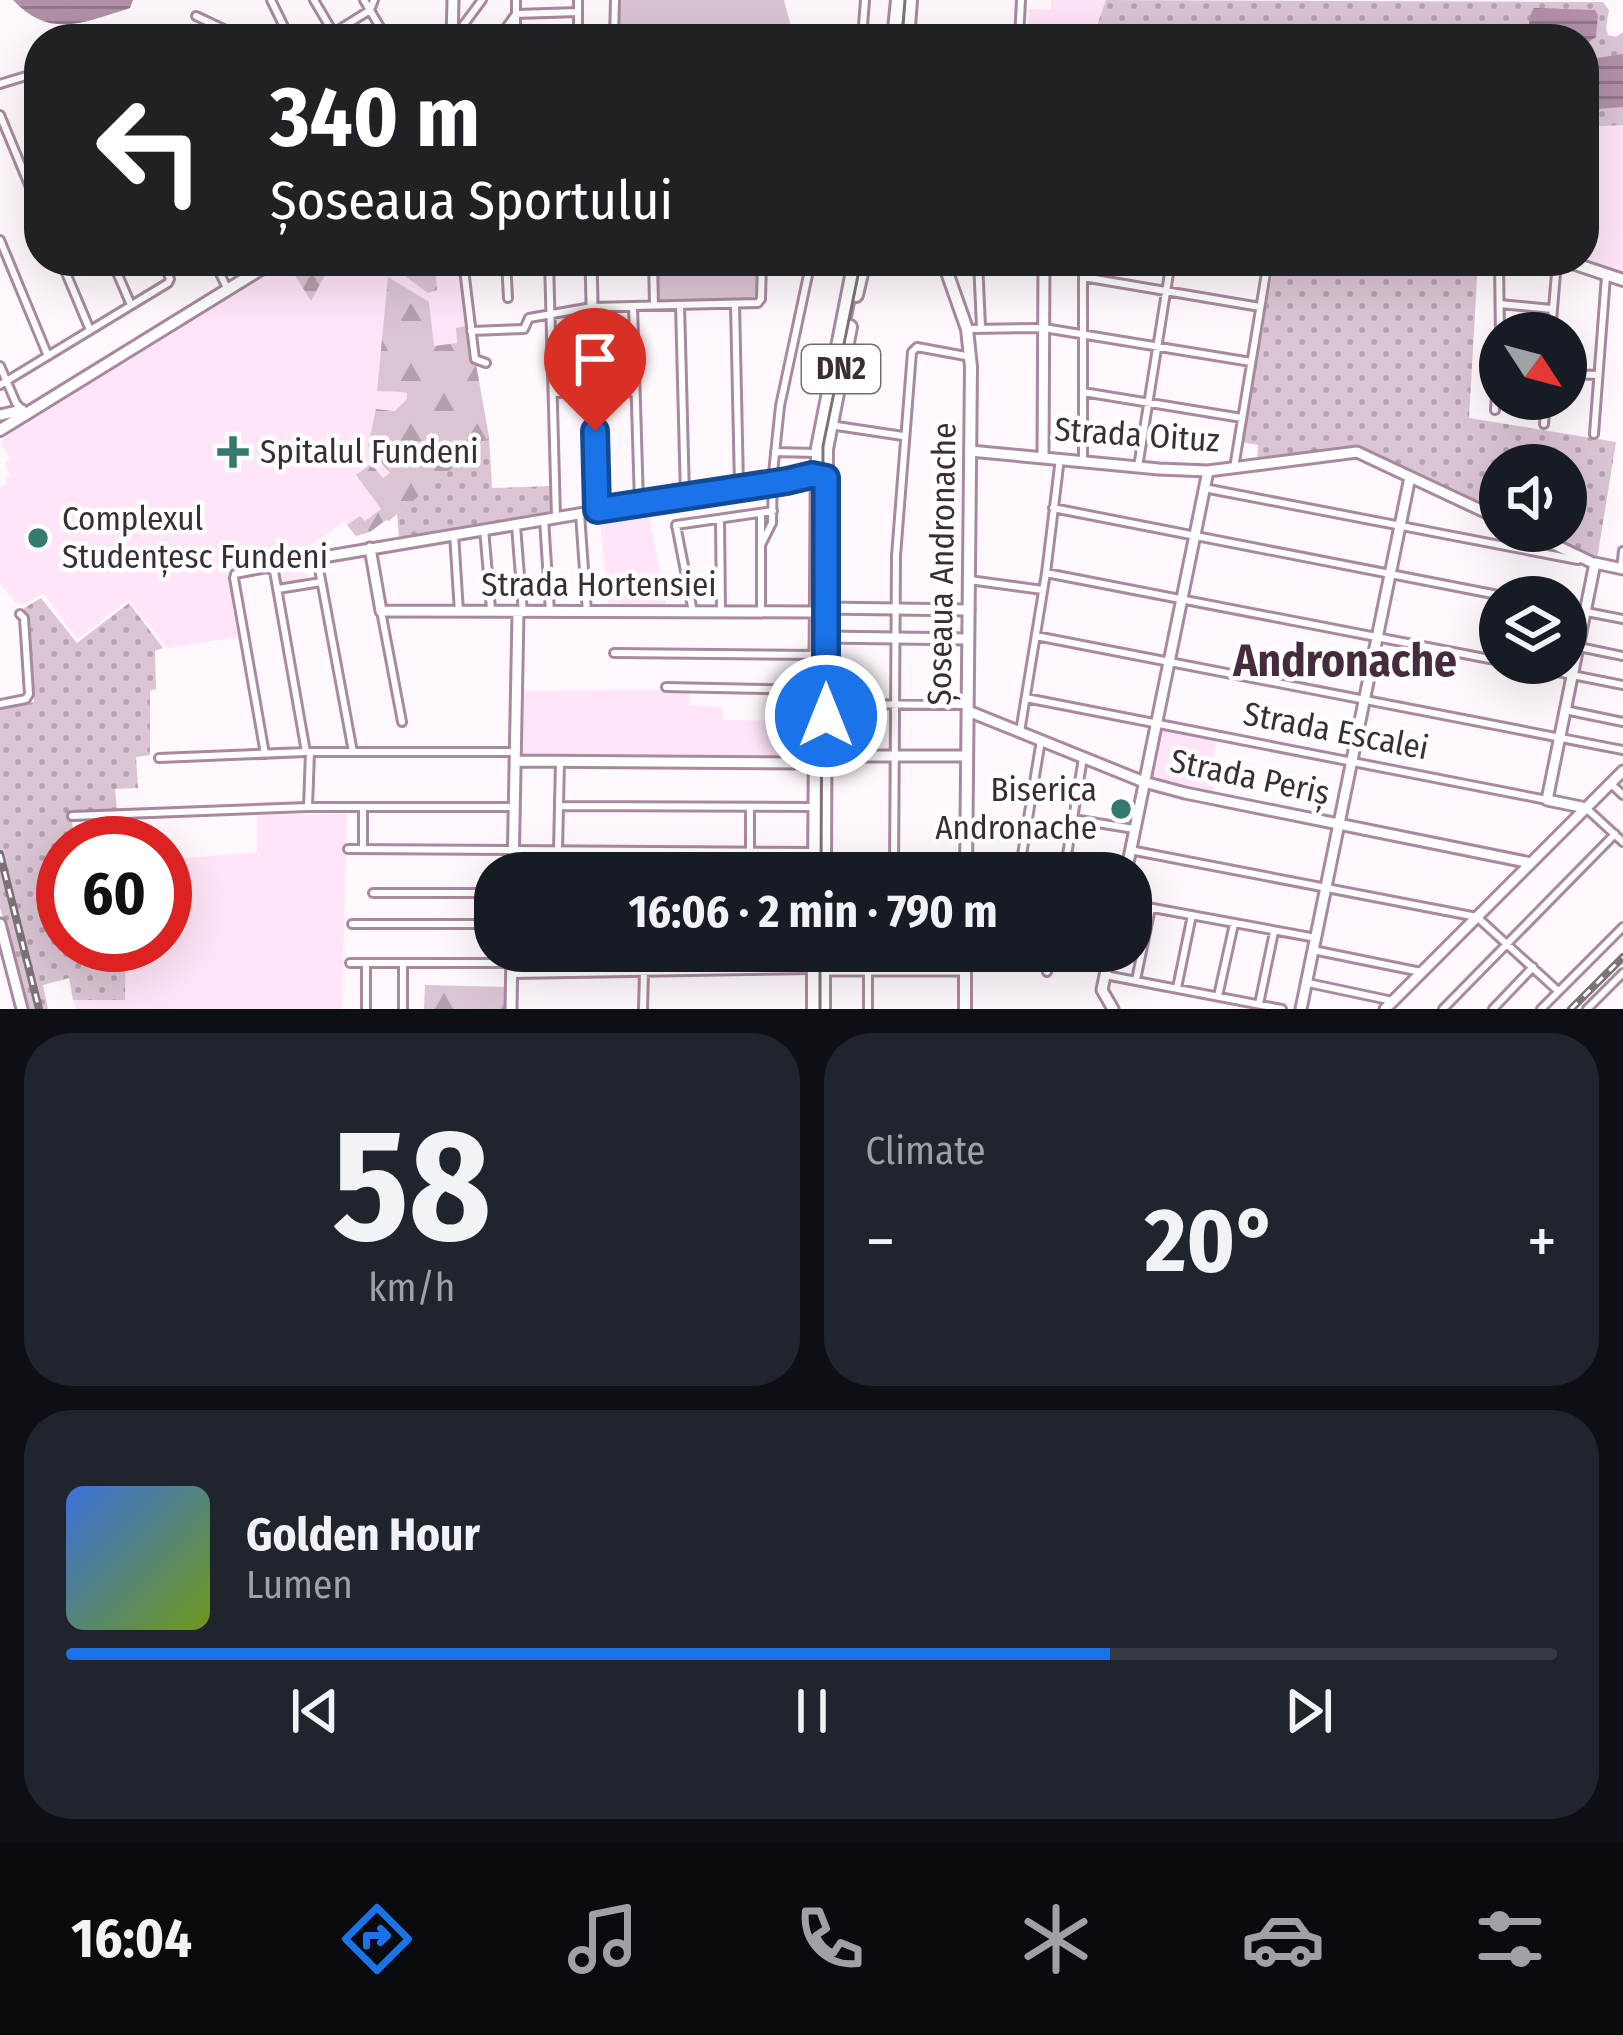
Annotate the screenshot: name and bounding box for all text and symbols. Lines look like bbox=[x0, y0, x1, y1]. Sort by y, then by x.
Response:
text: 340 m bbox=[270, 67, 480, 168]
icon: left bbox=[72, 72, 228, 228]
text: Șoseaua Sportului bbox=[270, 169, 673, 233]
pin bbox=[544, 308, 646, 431]
north arrow bbox=[1479, 312, 1587, 420]
map controls bbox=[1479, 312, 1587, 684]
icon: arrive bbox=[562, 326, 628, 392]
road number: DN2 bbox=[802, 345, 880, 393]
street label: Strada Oituz bbox=[1053, 409, 1221, 461]
street label: Șoseaua Andronache bbox=[920, 422, 965, 706]
place label: Spitalul Fundeni bbox=[260, 432, 479, 472]
marker: Spitalul Fundeni bbox=[217, 436, 249, 468]
button: sound bbox=[1479, 444, 1587, 552]
place label: Complexul Studențesc Fundeni bbox=[62, 499, 328, 578]
marker: Complexul Studențesc Fundeni bbox=[25, 525, 51, 551]
street label: Strada Hortensiei bbox=[481, 565, 717, 605]
button: layers bbox=[1479, 576, 1587, 684]
district label: Andronache bbox=[1232, 634, 1457, 688]
position arrow bbox=[763, 653, 889, 779]
street label: Strada Escalei bbox=[1240, 693, 1432, 769]
street label: Strada Periș bbox=[1166, 741, 1333, 814]
place label: Biserica Andronache bbox=[935, 770, 1097, 848]
marker: Biserica Andronache bbox=[1108, 796, 1134, 822]
speed limit sign: 60 bbox=[36, 816, 192, 972]
text: 16:06 · 2 min · 790 m bbox=[628, 885, 998, 939]
text: 58 bbox=[332, 1093, 491, 1280]
text: Climate bbox=[866, 1128, 986, 1174]
text: 20° bbox=[1145, 1187, 1278, 1295]
text: − bbox=[866, 1202, 895, 1281]
text: + bbox=[1527, 1202, 1557, 1281]
text: km/h bbox=[368, 1265, 455, 1311]
text: Golden Hour bbox=[246, 1508, 480, 1562]
text: Lumen bbox=[246, 1562, 353, 1608]
icon: previous bbox=[282, 1678, 348, 1744]
icon: pause bbox=[779, 1678, 845, 1744]
icon: next bbox=[1276, 1678, 1342, 1744]
icon: directions bbox=[335, 1897, 419, 1981]
icon: music bbox=[561, 1897, 645, 1981]
icon: phone bbox=[788, 1897, 872, 1981]
icon: climate bbox=[1014, 1897, 1098, 1981]
icon: car bbox=[1241, 1897, 1325, 1981]
icon: filters bbox=[1468, 1897, 1552, 1981]
text: 16:04 bbox=[71, 1907, 192, 1971]

